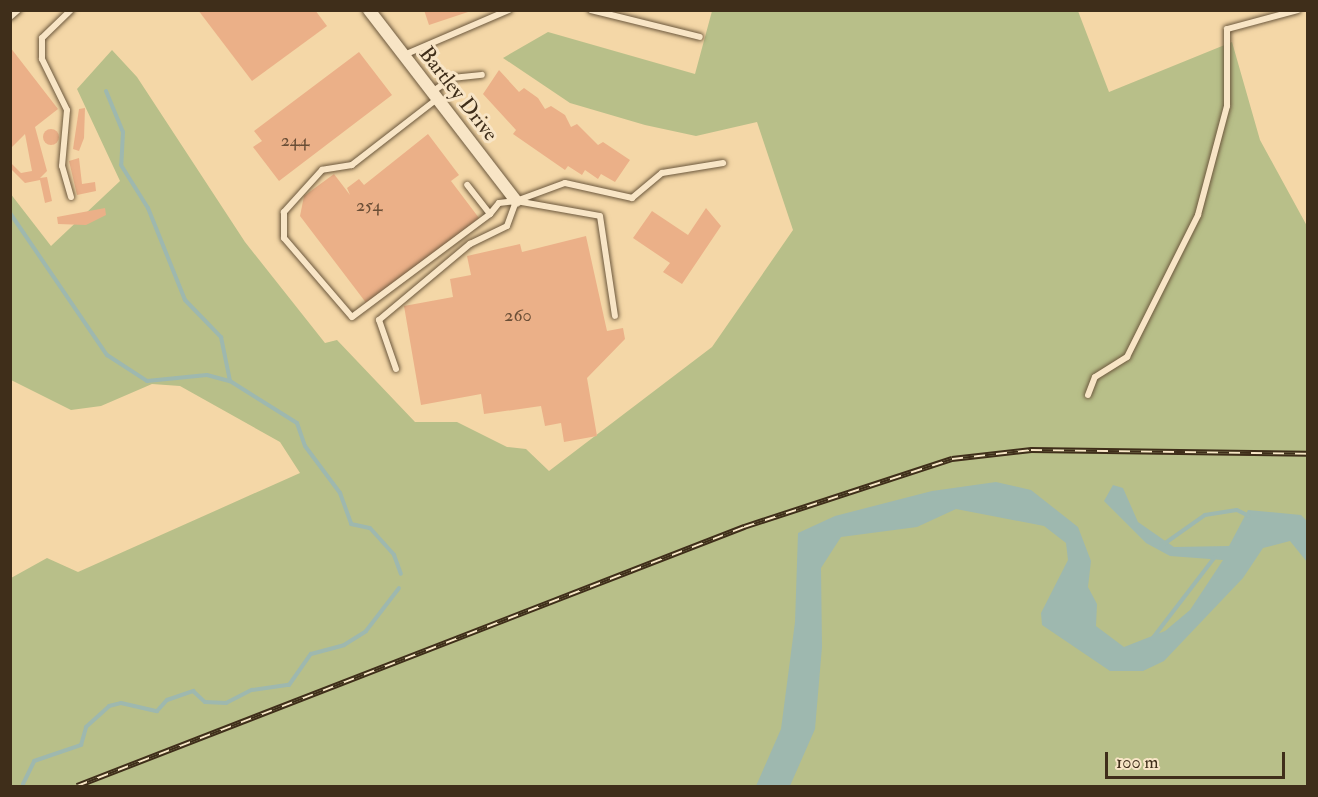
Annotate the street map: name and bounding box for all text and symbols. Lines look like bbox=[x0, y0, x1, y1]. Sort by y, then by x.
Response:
street label: Bartley Drive bbox=[413, 42, 503, 146]
house number: 244 bbox=[281, 130, 309, 152]
house number: 254 bbox=[356, 195, 382, 217]
house number: 260 bbox=[504, 305, 532, 327]
scale bar bbox=[1108, 740, 1288, 778]
text: 100 m bbox=[1116, 751, 1159, 774]

